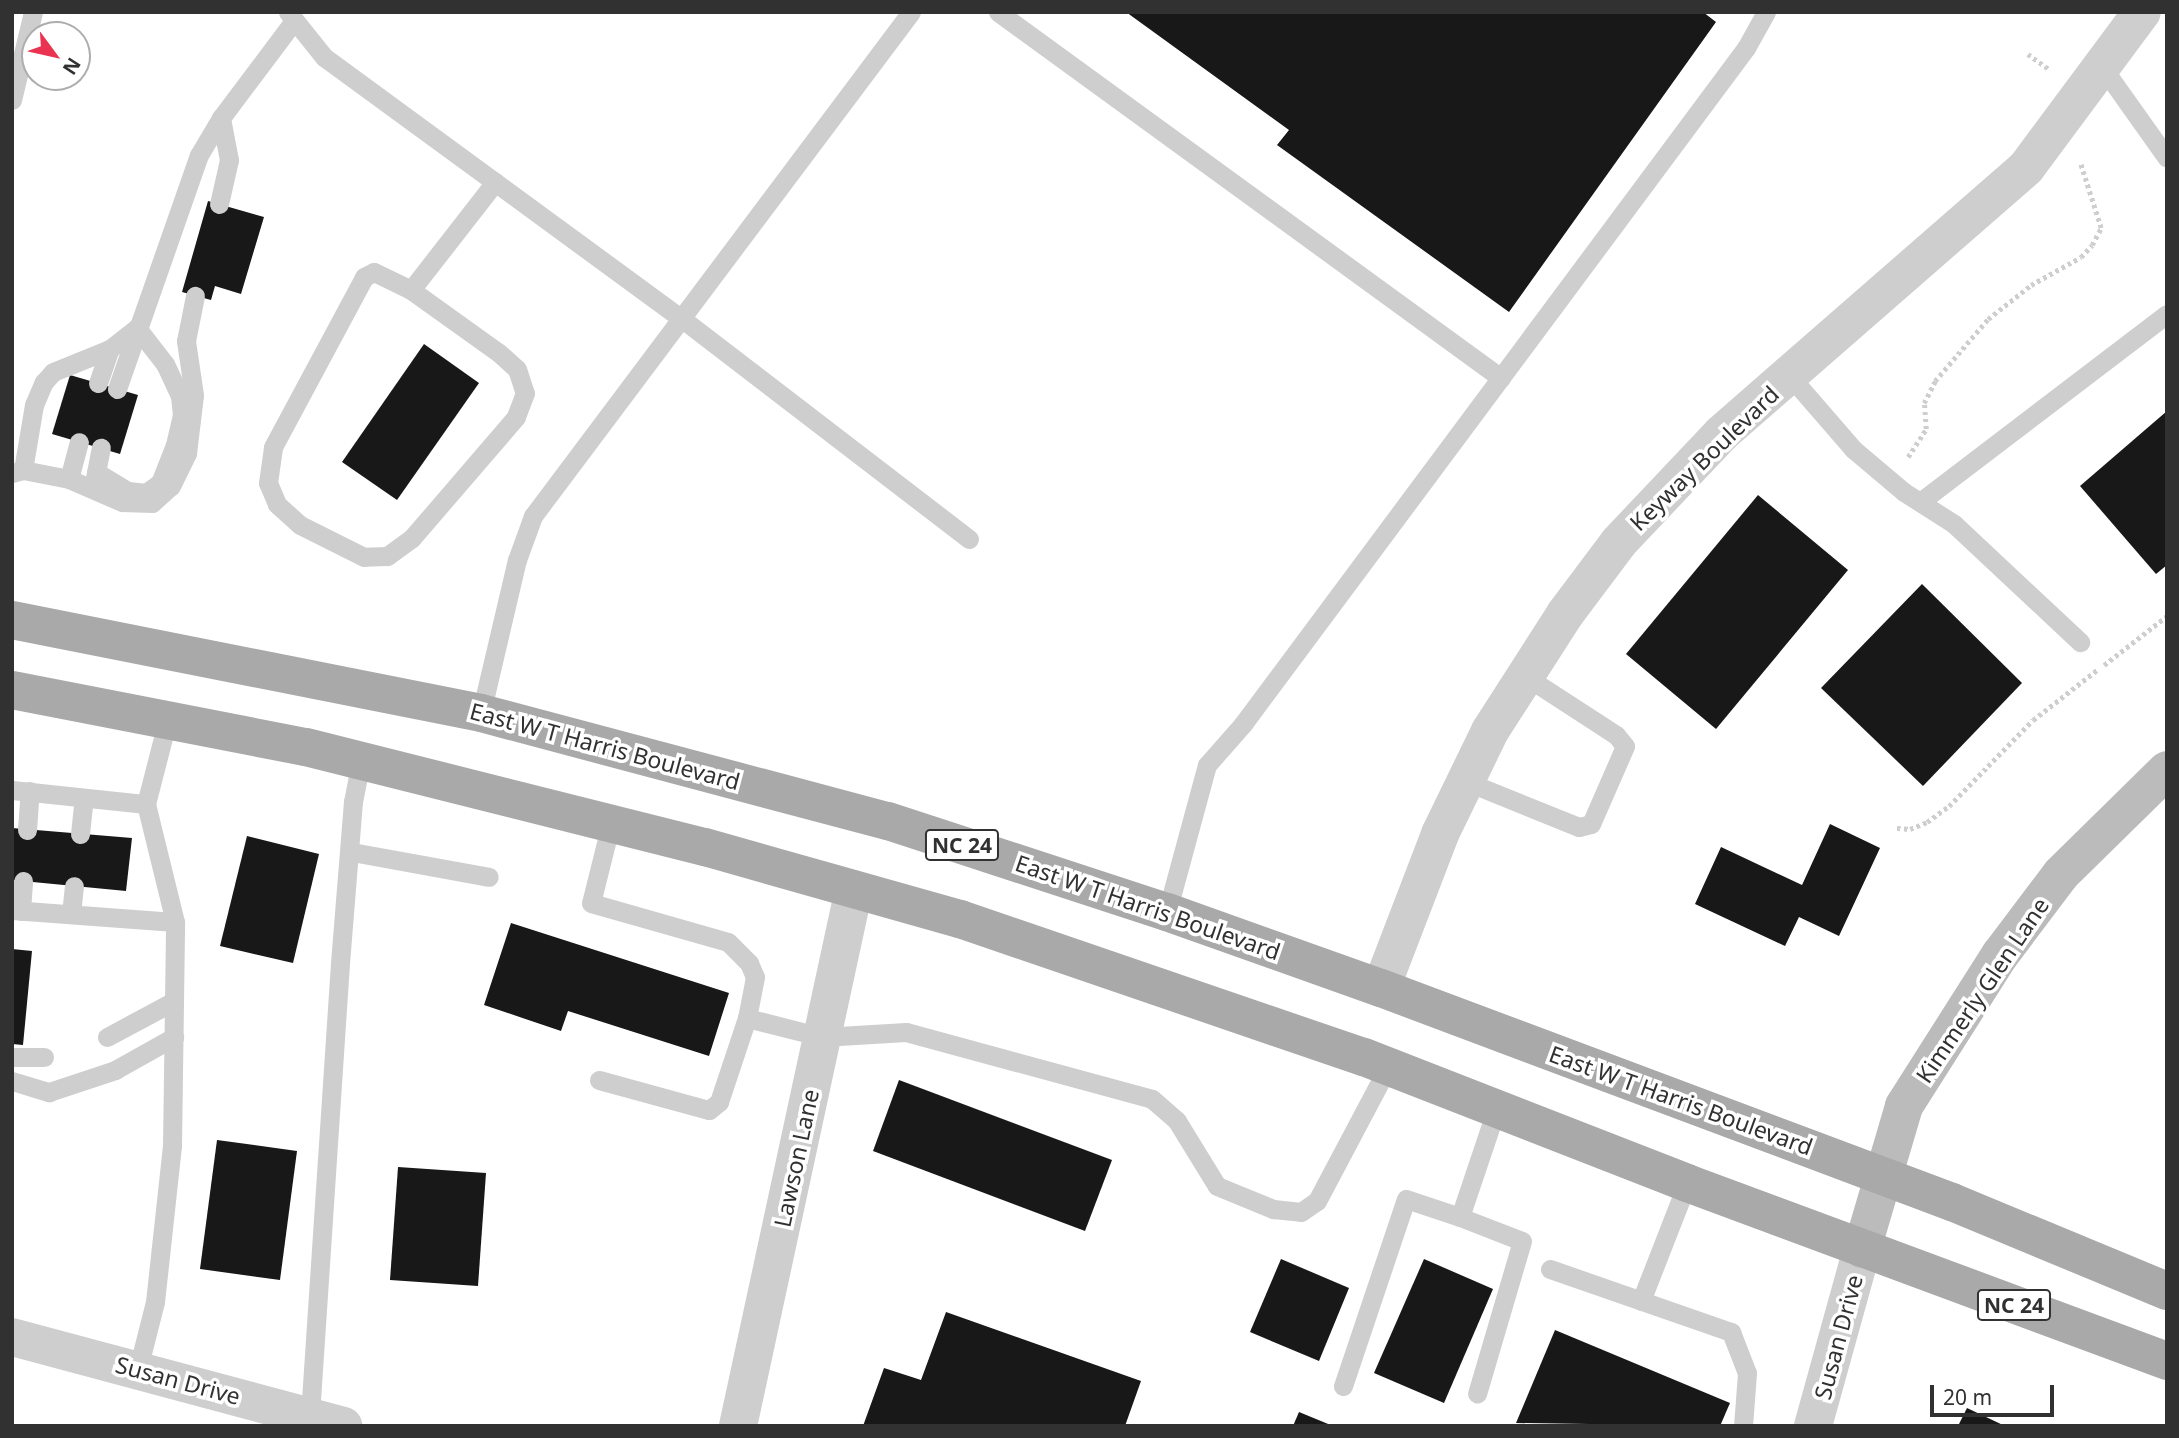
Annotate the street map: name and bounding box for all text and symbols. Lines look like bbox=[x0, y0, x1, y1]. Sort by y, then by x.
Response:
north arrow bbox=[21, 21, 91, 91]
text: N bbox=[57, 53, 87, 80]
street label: Keyway Boulevard bbox=[1624, 380, 1784, 536]
street label: East W T Harris Boulevard bbox=[467, 697, 743, 795]
road number: NC 24 bbox=[923, 828, 1000, 862]
street label: East W T Harris Boulevard bbox=[1012, 849, 1284, 965]
street label: Kimmerly Glen Lane bbox=[1910, 892, 2054, 1088]
street label: East W T Harris Boulevard bbox=[1546, 1039, 1816, 1161]
street label: Lawson Lane bbox=[768, 1087, 824, 1229]
street label: Susan Drive bbox=[1808, 1272, 1868, 1402]
road number: NC 24 bbox=[1976, 1288, 2052, 1322]
street label: Susan Drive bbox=[113, 1350, 243, 1410]
scale bar bbox=[1934, 1372, 2058, 1416]
text: 20 m bbox=[1943, 1383, 1992, 1411]

